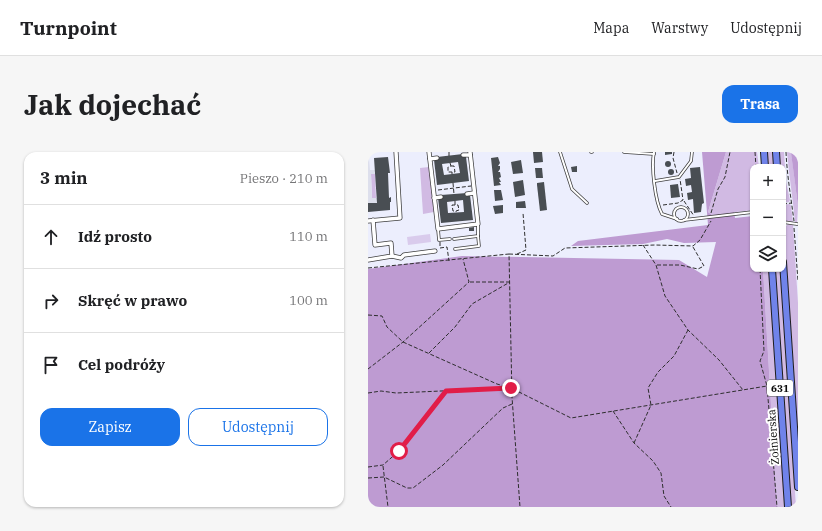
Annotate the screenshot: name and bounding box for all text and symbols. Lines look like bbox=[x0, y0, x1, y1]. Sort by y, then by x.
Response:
text: Turnpoint bbox=[20, 16, 117, 40]
text: Mapa bbox=[593, 19, 629, 37]
text: Warstwy bbox=[651, 19, 708, 37]
text: Udostępnij bbox=[730, 19, 802, 37]
button: Trasa bbox=[722, 85, 798, 123]
text: Jak dojechać bbox=[24, 86, 201, 123]
map controls bbox=[750, 164, 786, 272]
button: + bbox=[750, 164, 786, 200]
text: 3 min bbox=[40, 167, 88, 189]
text: Pieszo · 210 m bbox=[240, 170, 328, 187]
button: − bbox=[750, 200, 786, 236]
icon: ahead bbox=[40, 226, 62, 248]
text: Idź prosto bbox=[78, 227, 152, 246]
text: 110 m bbox=[289, 228, 328, 245]
button: layers bbox=[750, 236, 786, 272]
icon: right bbox=[40, 290, 62, 312]
text: Skręć w prawo bbox=[78, 291, 187, 310]
text: 100 m bbox=[289, 292, 328, 309]
icon: arrive bbox=[40, 354, 62, 376]
text: Cel podróży bbox=[78, 355, 165, 374]
route end bbox=[502, 379, 520, 397]
road number: 631 bbox=[767, 380, 793, 396]
button: Zapisz bbox=[40, 408, 180, 446]
button: Udostępnij bbox=[188, 408, 328, 446]
street label: Żołnierska bbox=[764, 409, 782, 465]
route start bbox=[390, 442, 408, 460]

